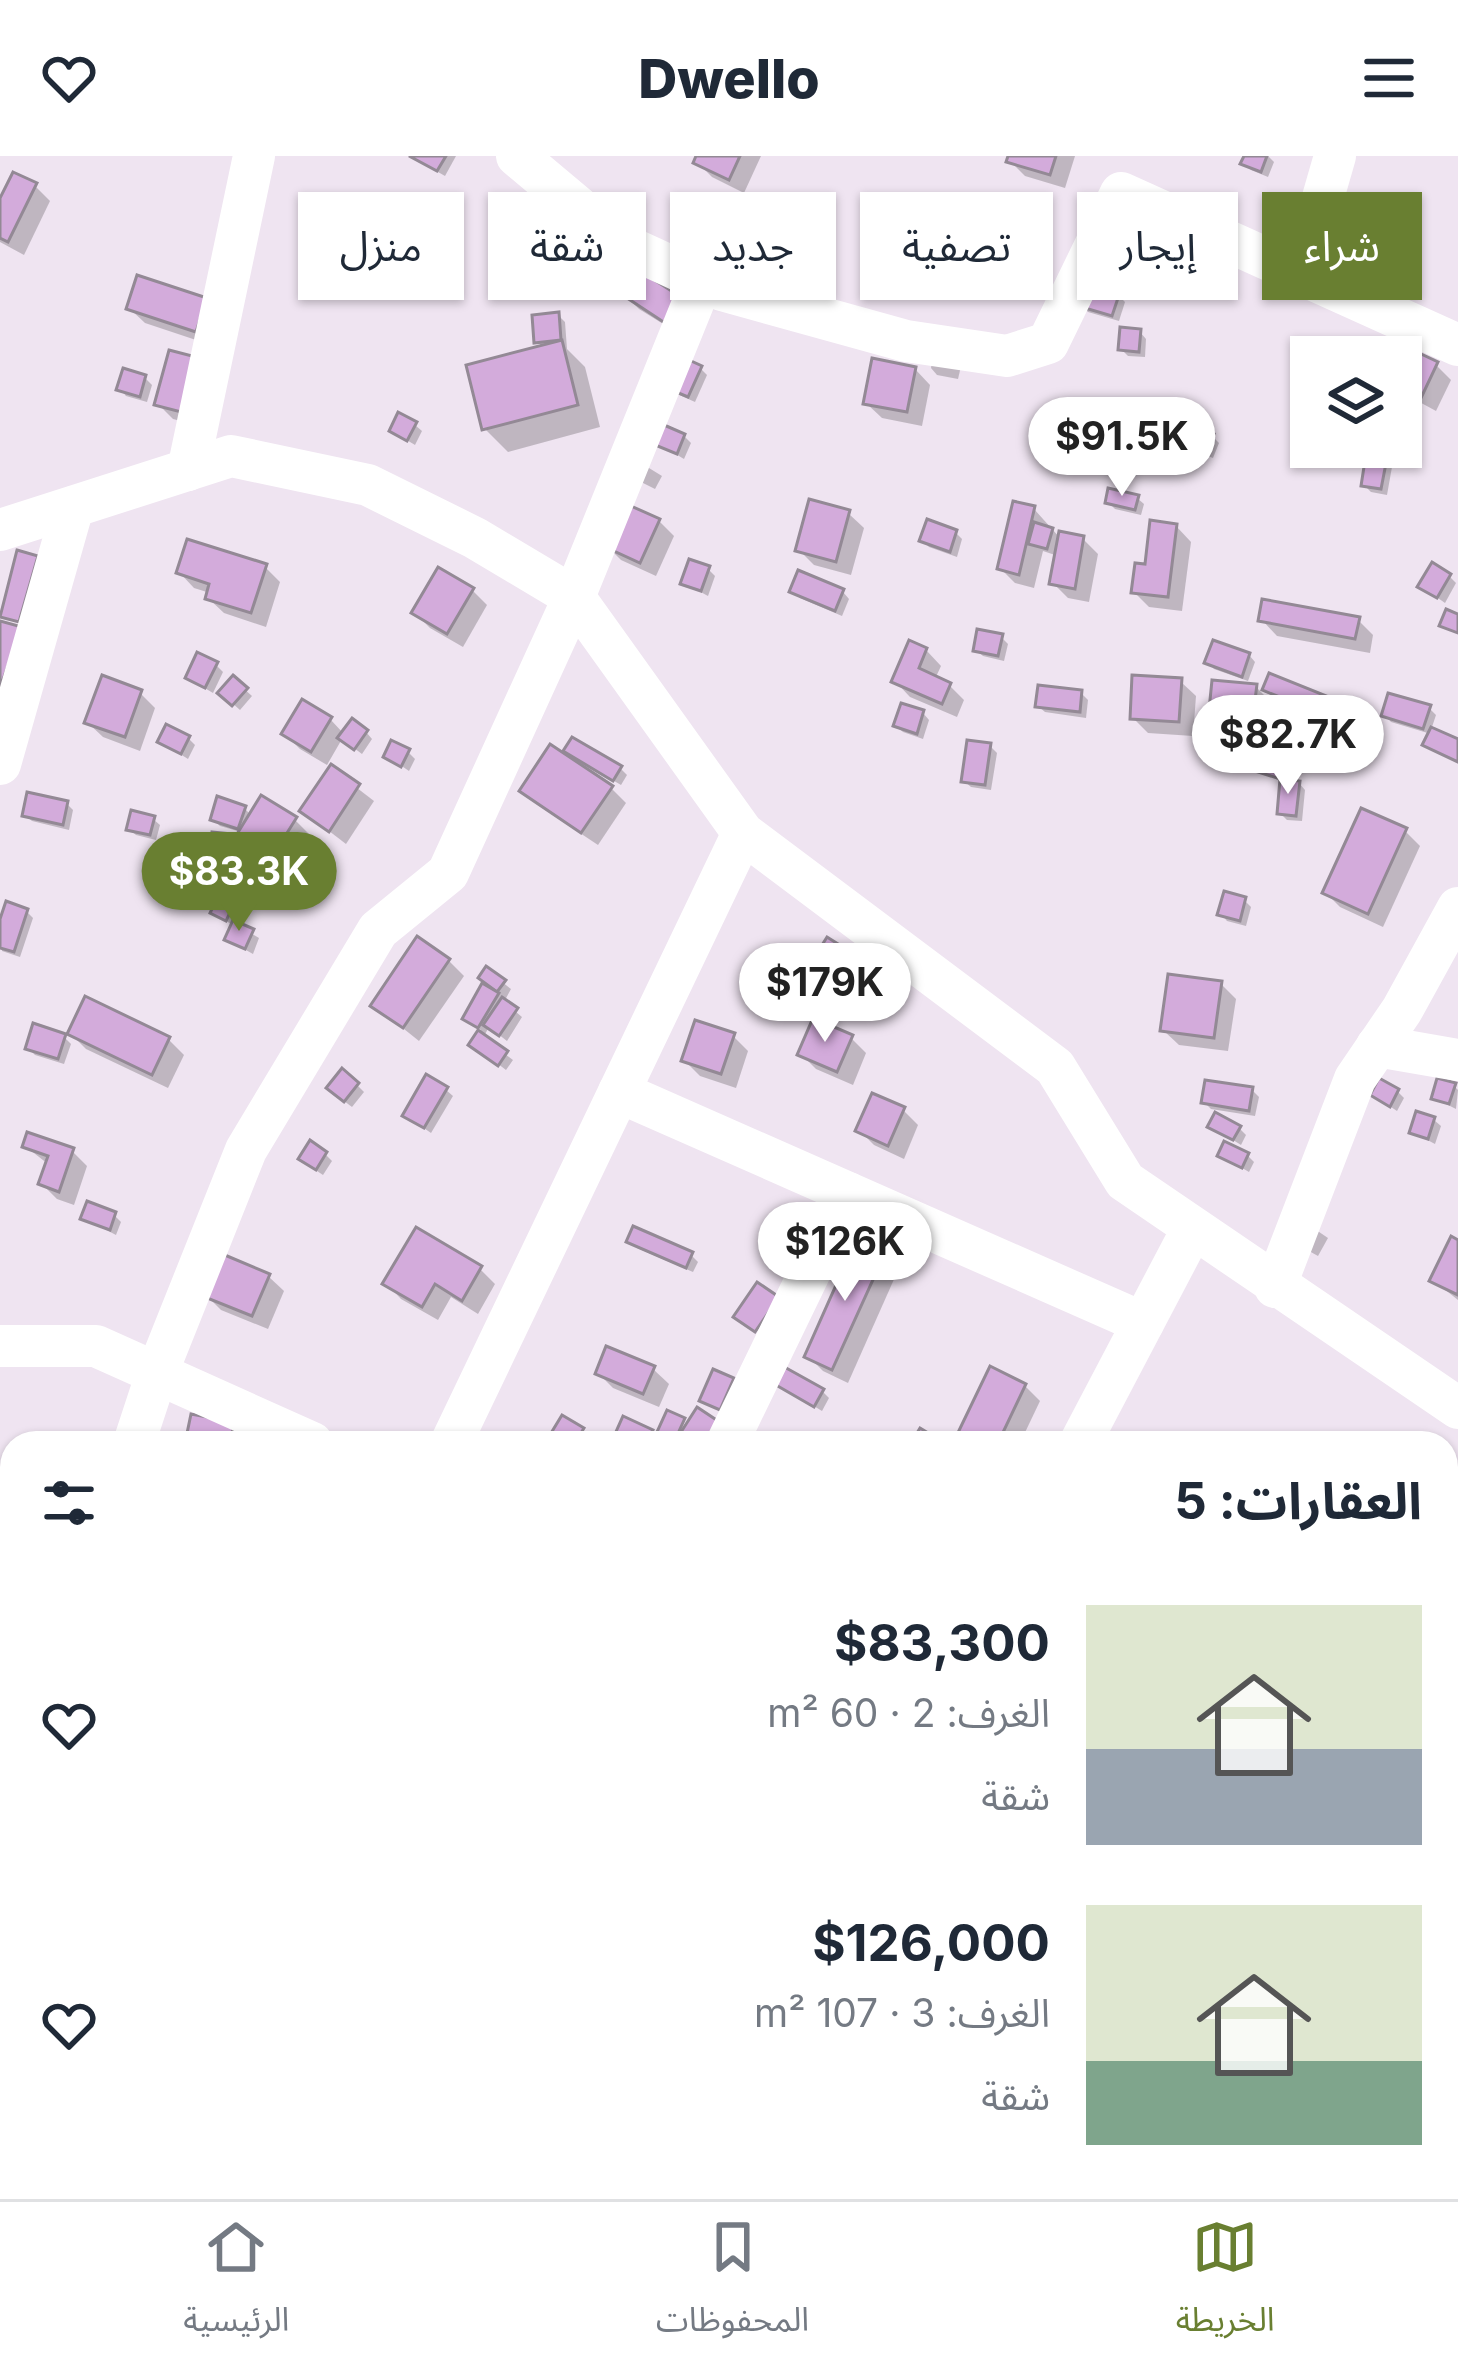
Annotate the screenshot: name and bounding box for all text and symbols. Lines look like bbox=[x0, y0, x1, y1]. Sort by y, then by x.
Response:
icon: heart bbox=[36, 45, 102, 111]
icon: menu bbox=[1356, 45, 1422, 111]
text: Dwello bbox=[638, 46, 820, 111]
chip: منزل bbox=[298, 192, 464, 300]
chip: شقة bbox=[488, 192, 646, 300]
chip: جديد bbox=[670, 192, 836, 300]
chip: تصفية bbox=[860, 192, 1053, 300]
chip: إيجار bbox=[1077, 192, 1238, 300]
chip: شراء bbox=[1262, 192, 1422, 300]
map controls bbox=[1290, 336, 1422, 468]
button: layers bbox=[1290, 336, 1422, 468]
pin: $91.5K bbox=[1024, 397, 1220, 499]
text: $91.5K bbox=[1055, 412, 1189, 459]
pin: $82.7K bbox=[1190, 695, 1386, 797]
text: $82.7K bbox=[1219, 710, 1357, 757]
pin: $83.3K bbox=[141, 832, 337, 934]
text: $83.3K bbox=[169, 847, 309, 894]
pin: $179K bbox=[741, 943, 909, 1045]
text: $179K bbox=[766, 958, 884, 1005]
pin: $126K bbox=[761, 1202, 929, 1304]
text: $126K bbox=[785, 1217, 905, 1264]
icon: filters bbox=[36, 1470, 102, 1536]
text: العقارات: 5 bbox=[1174, 1470, 1422, 1531]
text: $83,300 bbox=[834, 1612, 1050, 1673]
icon: home bbox=[1182, 1653, 1326, 1797]
text: الغرف: 2 · 60 m² bbox=[767, 1689, 1050, 1736]
icon: heart bbox=[36, 1692, 102, 1758]
text: شقة bbox=[981, 1772, 1050, 1819]
text: $126,000 bbox=[812, 1912, 1050, 1973]
icon: home bbox=[1182, 1953, 1326, 2097]
text: الغرف: 3 · 107 m² bbox=[754, 1989, 1050, 2036]
icon: heart bbox=[36, 1992, 102, 2058]
text: شقة bbox=[981, 2072, 1050, 2119]
tab: الرئيسية bbox=[183, 2214, 289, 2355]
tab: المحفوظات bbox=[656, 2214, 809, 2355]
tab: الخريطة bbox=[1176, 2214, 1275, 2355]

